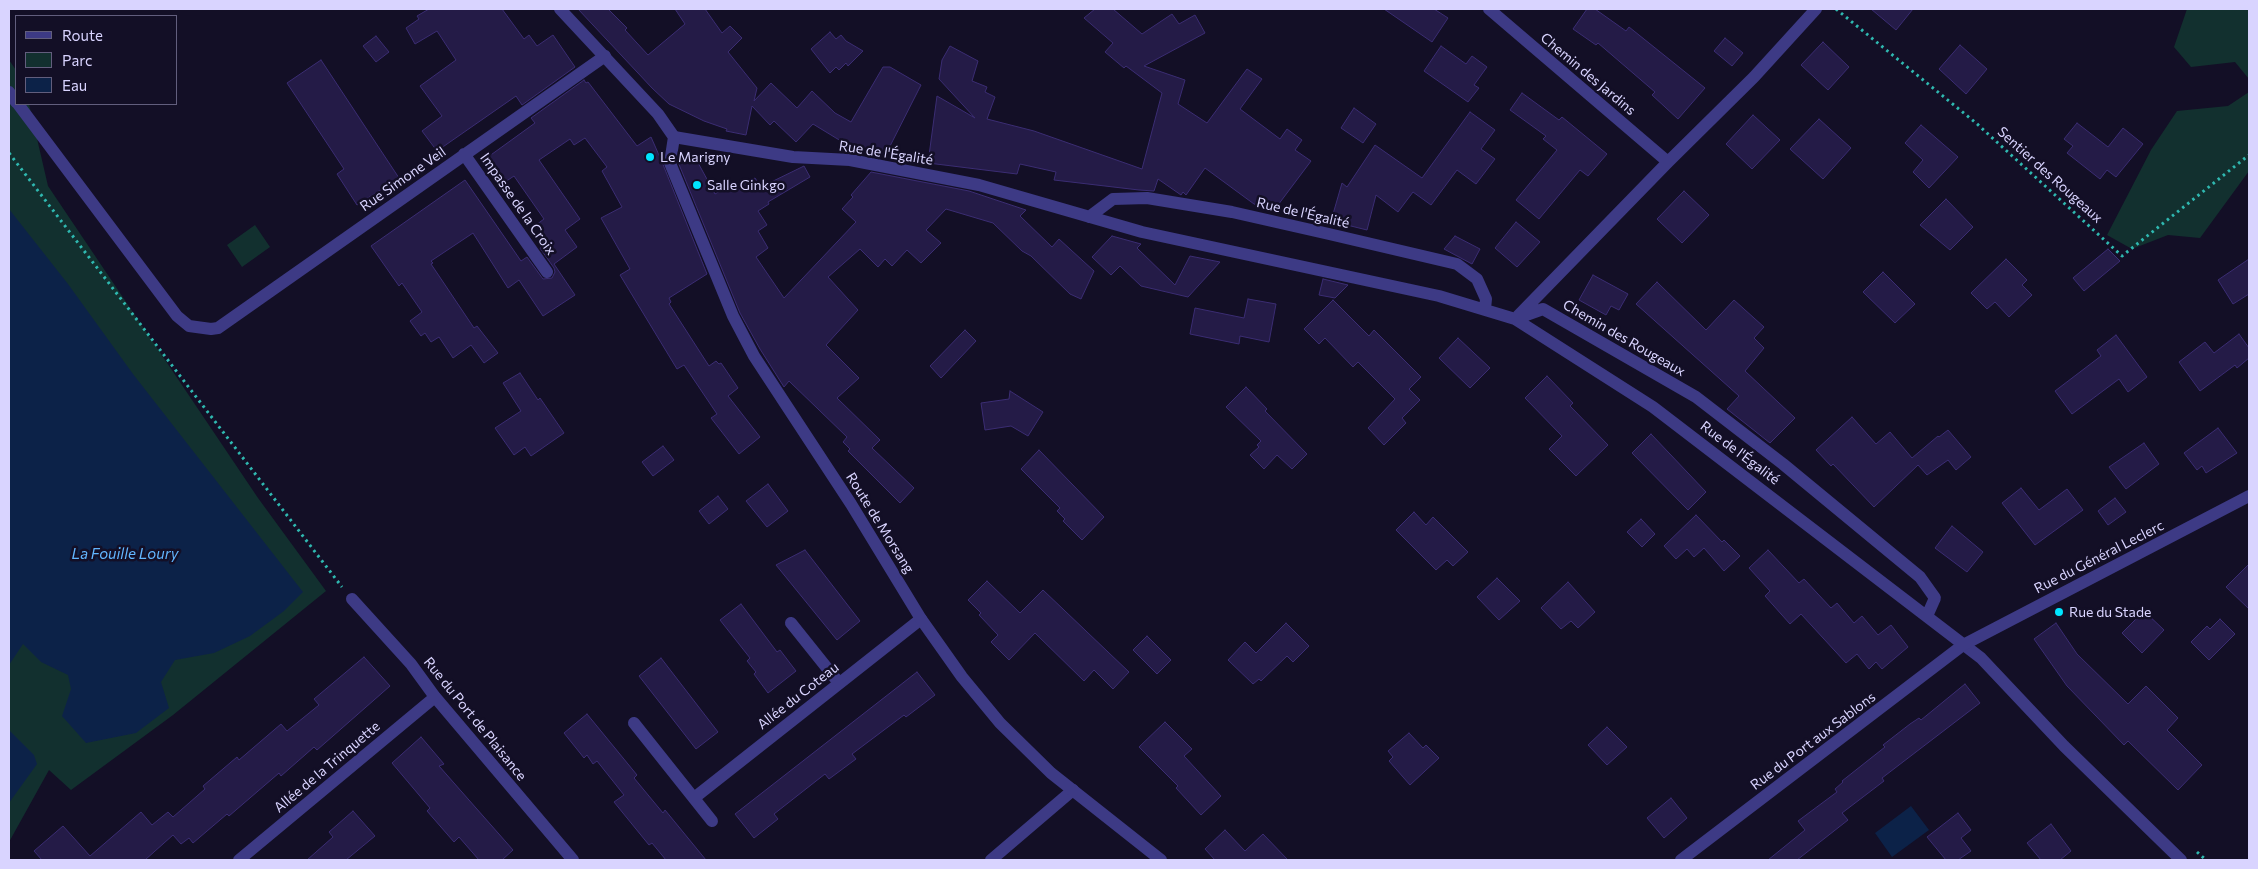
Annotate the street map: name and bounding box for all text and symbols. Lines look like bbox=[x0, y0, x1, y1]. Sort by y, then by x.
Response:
legend bbox=[15, 15, 178, 105]
text: Route bbox=[62, 26, 103, 44]
street label: Chemin des Jardins bbox=[1537, 29, 1639, 119]
text: Parc bbox=[62, 51, 92, 69]
text: Eau bbox=[62, 76, 87, 94]
street label: Sentier des Rougeaux bbox=[1994, 123, 2106, 227]
street label: Rue de l'Égalité bbox=[838, 137, 934, 169]
street label: Rue Simone Veil bbox=[357, 143, 449, 215]
place label: Le Marigny bbox=[660, 149, 731, 165]
street label: Impasse de la Croix bbox=[477, 150, 559, 258]
marker: Le Marigny bbox=[644, 151, 656, 163]
place label: Salle Ginkgo bbox=[707, 177, 785, 193]
marker: Salle Ginkgo bbox=[691, 179, 703, 191]
street label: Rue de l'Égalité bbox=[1255, 194, 1351, 232]
street label: Chemin des Rougeaux bbox=[1560, 296, 1688, 380]
street label: Rue de l'Égalité bbox=[1697, 418, 1783, 488]
street label: Route de Morsang bbox=[842, 470, 918, 576]
street label: Rue du Général Leclerc bbox=[2031, 517, 2167, 597]
water label: La Fouille Loury bbox=[72, 545, 178, 563]
place label: Rue du Stade bbox=[2069, 604, 2151, 620]
marker: Rue du Stade bbox=[2053, 606, 2065, 618]
street label: Rue du Port de Plaisance bbox=[420, 654, 530, 784]
street label: Allée du Coteau bbox=[754, 659, 842, 733]
street label: Rue du Port aux Sablons bbox=[1747, 689, 1879, 793]
street label: Allée de la Trinquette bbox=[271, 718, 383, 816]

